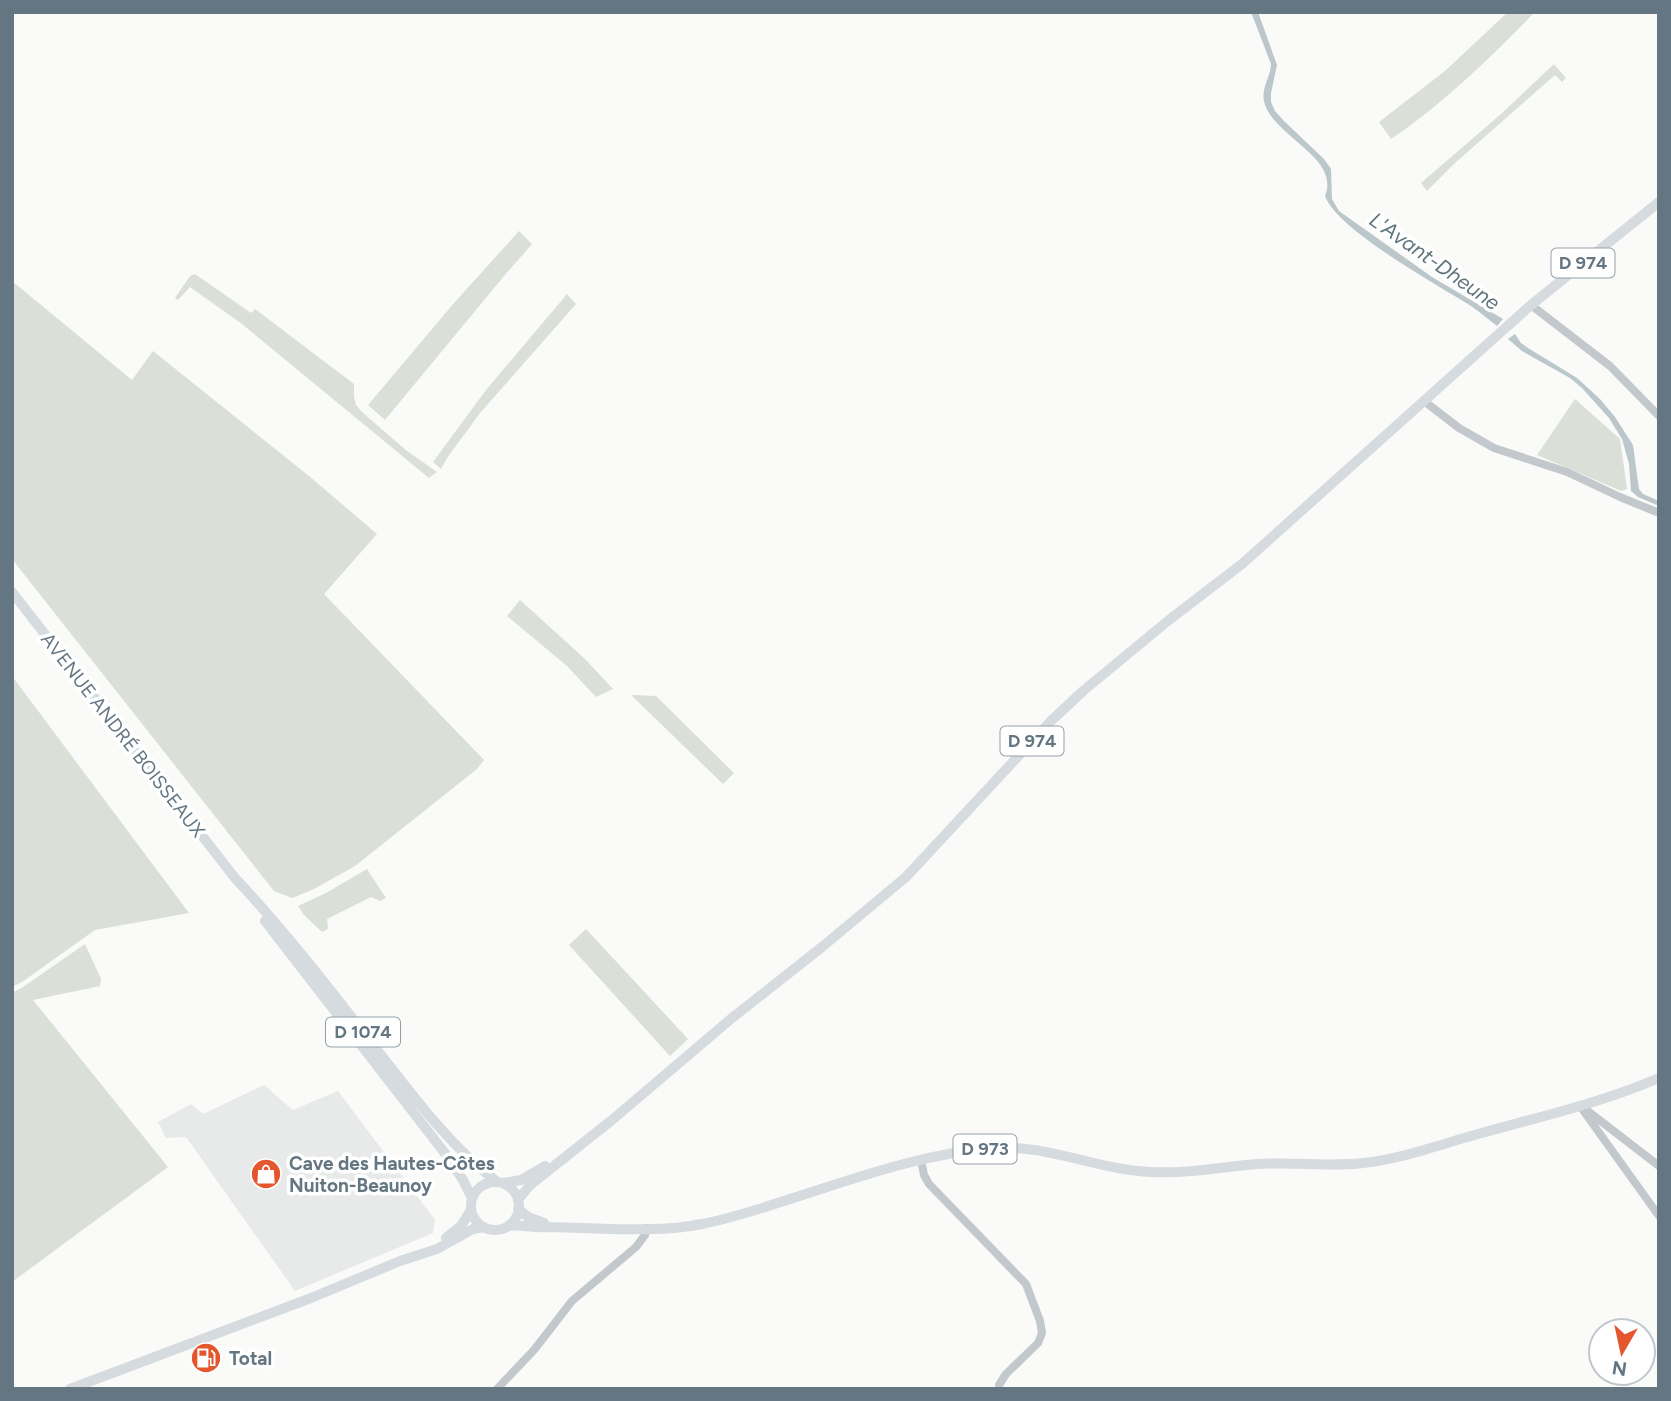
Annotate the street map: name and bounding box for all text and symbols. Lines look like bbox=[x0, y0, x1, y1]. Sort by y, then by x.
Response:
water label: L'Avant-Dheune bbox=[1365, 207, 1505, 316]
road number: D 974 bbox=[1552, 248, 1614, 278]
street label: AVENUE ANDRÉ BOISSEAUX bbox=[36, 628, 210, 842]
road number: D 974 bbox=[1000, 726, 1064, 756]
road number: D 1074 bbox=[326, 1017, 400, 1046]
road number: D 973 bbox=[954, 1134, 1016, 1164]
place label: Cave des Hautes-Côtes Nuiton-Beaunoy bbox=[289, 1152, 495, 1197]
shop icon: Cave des Hautes-Côtes Nuiton-Beaunoy bbox=[249, 1157, 283, 1191]
north arrow bbox=[1587, 1317, 1657, 1387]
fuel station icon: Total bbox=[189, 1341, 223, 1375]
place label: Total bbox=[229, 1347, 272, 1370]
text: N bbox=[1610, 1356, 1628, 1381]

